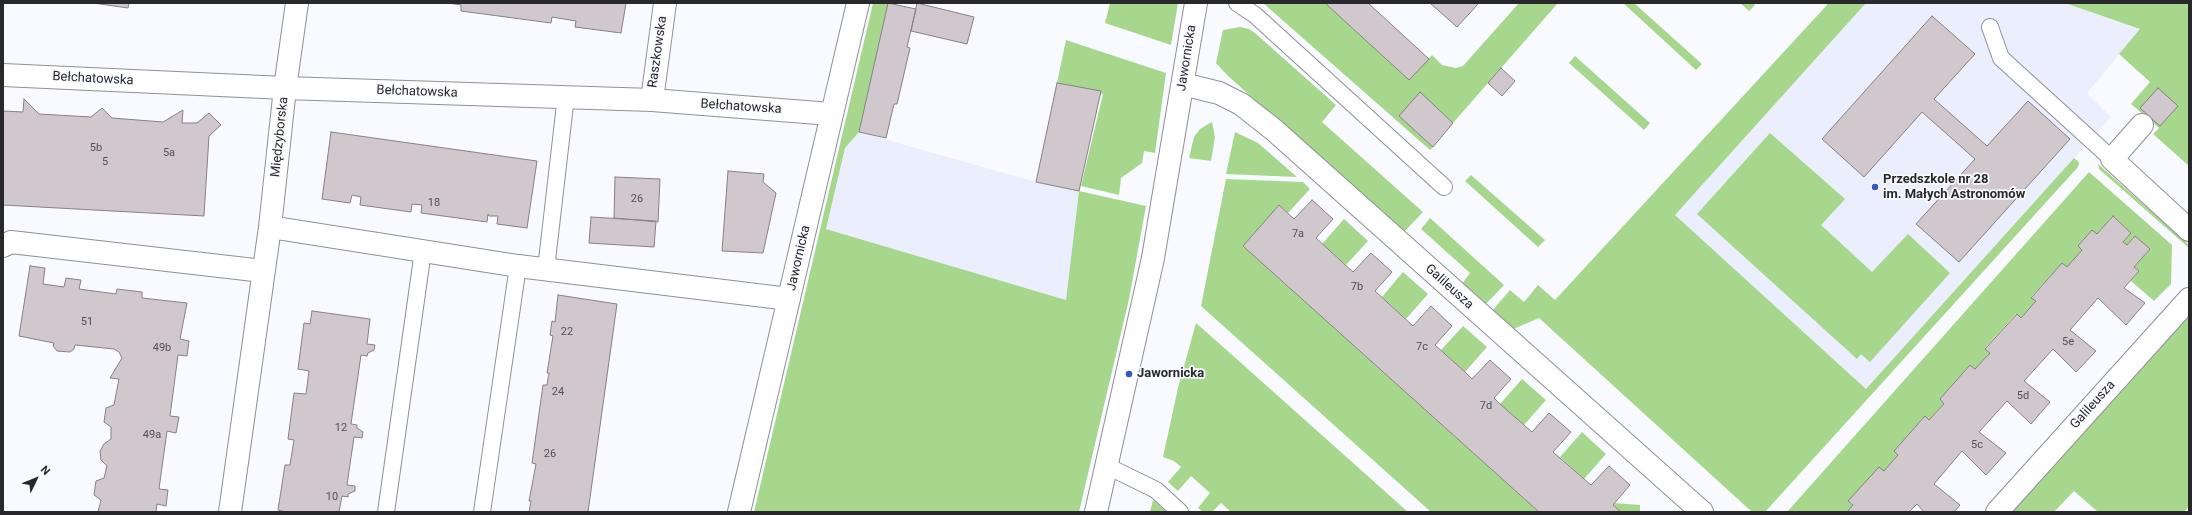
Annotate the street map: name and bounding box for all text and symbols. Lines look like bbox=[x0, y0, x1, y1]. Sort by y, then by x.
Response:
street label: Raszkowska bbox=[645, 15, 671, 89]
street label: Jawornicka bbox=[1174, 24, 1200, 92]
street label: Bełchatowska bbox=[52, 69, 134, 89]
street label: Bełchatowska bbox=[376, 83, 458, 101]
street label: Międzyborska bbox=[268, 96, 292, 178]
street label: Bełchatowska bbox=[700, 96, 782, 118]
house number: 5b bbox=[90, 141, 102, 155]
house number: 5a bbox=[163, 146, 175, 160]
house number: 5 bbox=[102, 155, 108, 169]
place label: Przedszkole nr 28 im. Małych Astronomów bbox=[1883, 172, 2025, 203]
marker: Przedszkole nr 28 im. Małych Astronomów bbox=[1870, 182, 1880, 192]
house number: 26 bbox=[631, 192, 643, 206]
house number: 18 bbox=[428, 196, 440, 210]
street label: Jawornicka bbox=[784, 224, 814, 292]
house number: 7a bbox=[1292, 227, 1304, 241]
street label: Galileusza bbox=[1422, 261, 1476, 313]
house number: 7b bbox=[1351, 280, 1363, 294]
house number: 51 bbox=[81, 315, 93, 329]
house number: 22 bbox=[561, 325, 573, 339]
house number: 5e bbox=[2062, 335, 2074, 349]
house number: 7c bbox=[1416, 340, 1428, 354]
house number: 49b bbox=[153, 341, 171, 355]
place label: Jawornicka bbox=[1137, 366, 1204, 382]
marker: Jawornicka bbox=[1124, 369, 1134, 379]
street label: Galileusza bbox=[2067, 378, 2119, 432]
house number: 24 bbox=[552, 385, 564, 399]
house number: 5d bbox=[2017, 389, 2029, 403]
house number: 7d bbox=[1480, 399, 1492, 413]
house number: 12 bbox=[335, 421, 347, 435]
house number: 49a bbox=[143, 428, 161, 442]
house number: 5c bbox=[1971, 438, 1983, 452]
house number: 26 bbox=[544, 447, 556, 461]
north arrow bbox=[16, 459, 56, 499]
text: N bbox=[38, 463, 53, 478]
house number: 10 bbox=[326, 490, 338, 504]

